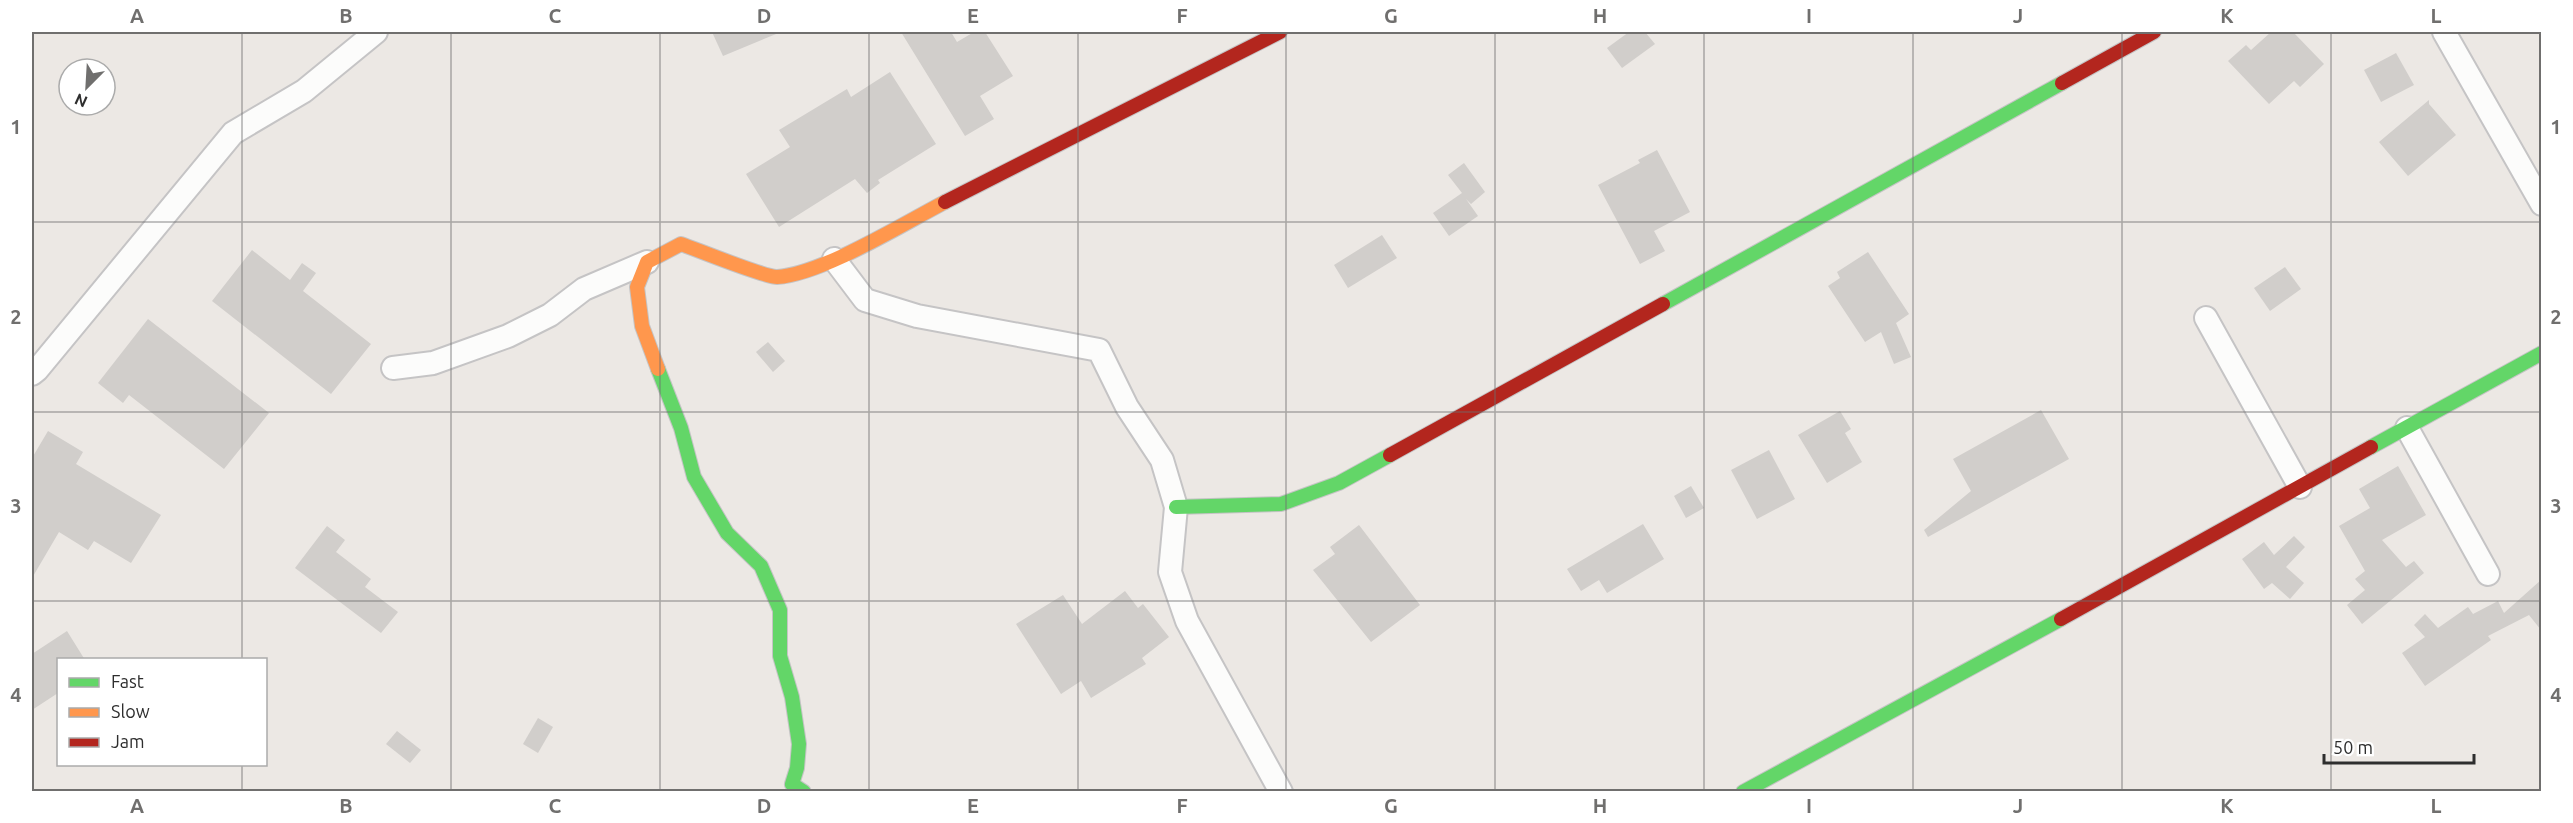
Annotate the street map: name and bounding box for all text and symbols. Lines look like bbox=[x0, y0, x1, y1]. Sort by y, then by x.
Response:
text: A bbox=[130, 4, 144, 27]
text: B bbox=[339, 4, 353, 27]
text: C bbox=[549, 4, 562, 27]
text: D bbox=[757, 4, 771, 27]
text: E bbox=[967, 4, 979, 27]
text: F bbox=[1176, 4, 1188, 27]
text: G bbox=[1384, 4, 1398, 27]
text: H bbox=[1593, 4, 1607, 27]
text: I bbox=[1806, 4, 1812, 27]
text: J bbox=[2013, 4, 2023, 27]
text: K bbox=[2220, 4, 2234, 27]
text: L bbox=[2431, 4, 2442, 27]
north arrow bbox=[57, 57, 117, 117]
text: N bbox=[72, 90, 90, 111]
text: 1 bbox=[10, 115, 22, 138]
text: 1 bbox=[2550, 115, 2562, 138]
text: 2 bbox=[10, 305, 22, 328]
text: 2 bbox=[2550, 305, 2562, 328]
text: 3 bbox=[10, 494, 22, 517]
text: 3 bbox=[2550, 494, 2562, 517]
legend bbox=[57, 658, 267, 766]
text: Fast bbox=[111, 671, 144, 691]
text: 4 bbox=[10, 683, 22, 706]
text: 4 bbox=[2550, 683, 2562, 706]
text: Slow bbox=[111, 701, 150, 721]
scale bar bbox=[2324, 727, 2474, 765]
text: Jam bbox=[111, 731, 145, 751]
text: 50 m bbox=[2333, 737, 2373, 757]
text: A bbox=[130, 794, 144, 817]
text: B bbox=[339, 794, 353, 817]
text: C bbox=[549, 794, 562, 817]
text: D bbox=[757, 794, 771, 817]
text: E bbox=[967, 794, 979, 817]
text: F bbox=[1176, 794, 1188, 817]
text: G bbox=[1384, 794, 1398, 817]
text: H bbox=[1593, 794, 1607, 817]
text: I bbox=[1806, 794, 1812, 817]
text: J bbox=[2013, 794, 2023, 817]
text: K bbox=[2220, 794, 2234, 817]
text: L bbox=[2431, 794, 2442, 817]

